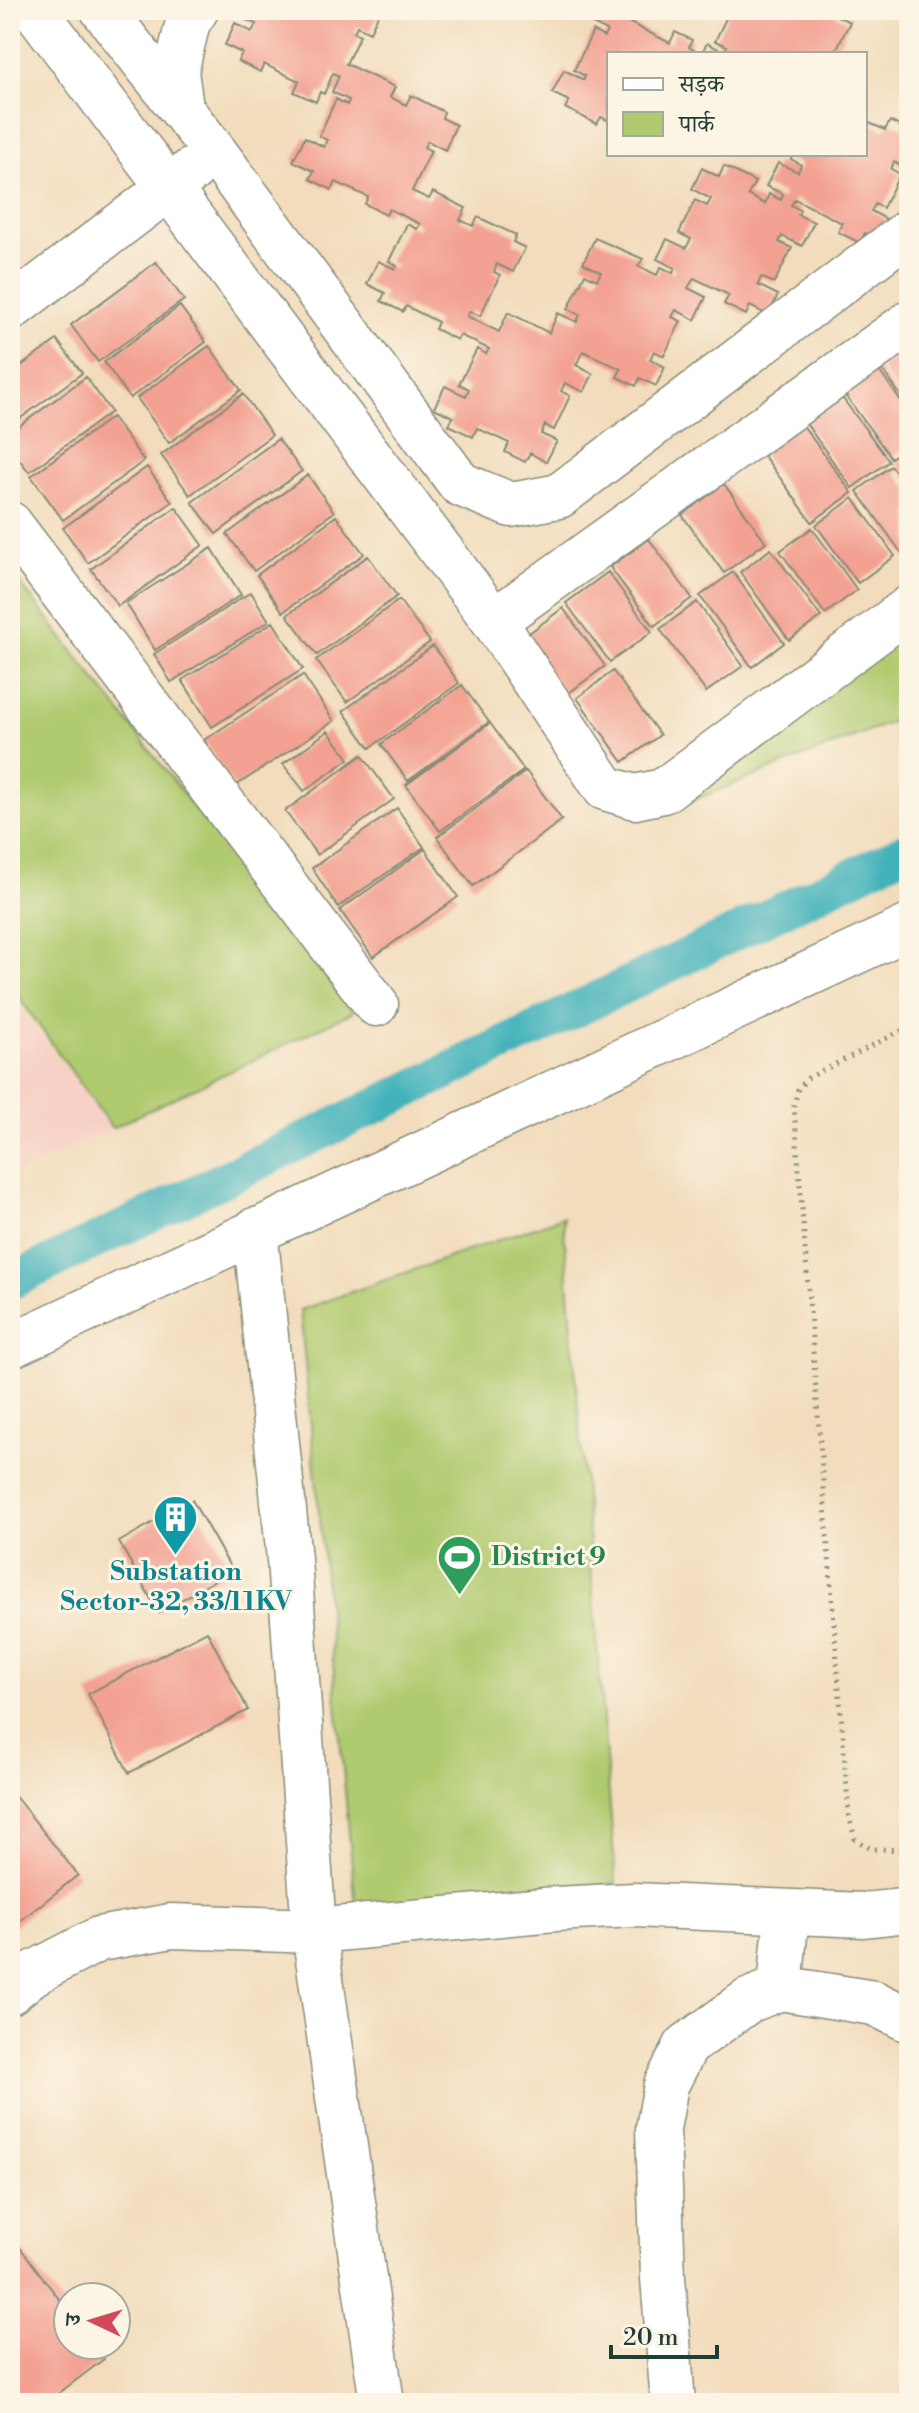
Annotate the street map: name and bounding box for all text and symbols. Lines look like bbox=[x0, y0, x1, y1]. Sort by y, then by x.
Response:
legend bbox=[607, 52, 867, 156]
text: सड़क bbox=[678, 70, 726, 100]
text: पार्क bbox=[678, 110, 716, 140]
building icon: Substation Sector-32, 33/11KV bbox=[152, 1493, 200, 1556]
sports icon: District 9 bbox=[436, 1533, 484, 1596]
place label: District 9 bbox=[491, 1541, 606, 1573]
place label: Substation Sector-32, 33/11KV bbox=[60, 1556, 292, 1618]
north arrow bbox=[52, 2281, 132, 2361]
scale bar bbox=[611, 2309, 717, 2359]
text: उ bbox=[60, 2311, 88, 2328]
text: 20 m bbox=[623, 2323, 679, 2353]

